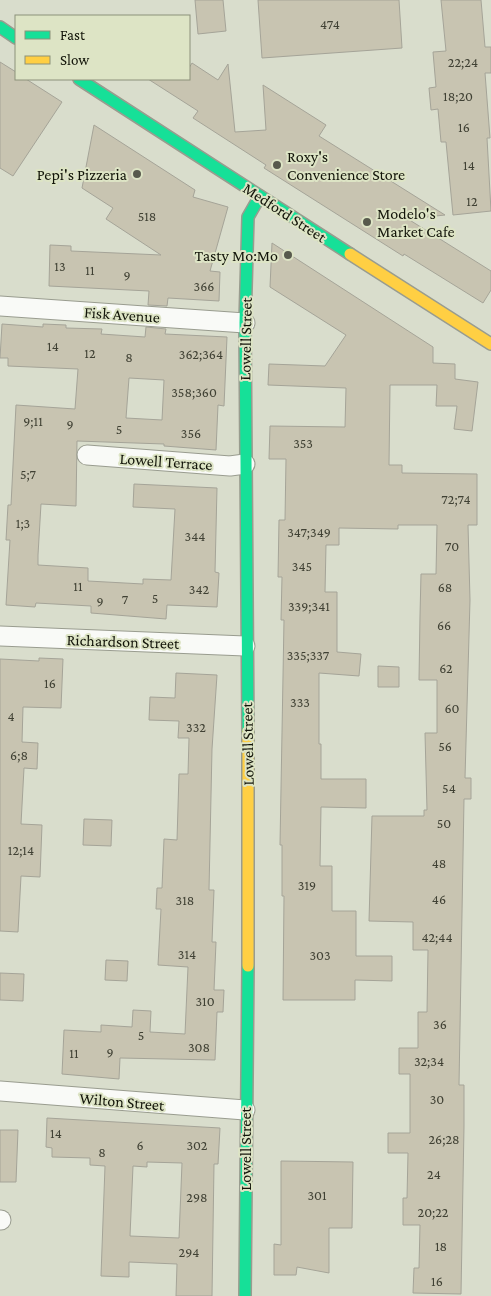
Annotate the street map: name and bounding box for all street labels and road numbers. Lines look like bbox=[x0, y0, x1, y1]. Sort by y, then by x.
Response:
street label: Medford Street bbox=[240, 179, 330, 246]
street label: Lowell Street bbox=[236, 296, 255, 381]
street label: Fisk Avenue bbox=[83, 303, 160, 326]
street label: Lowell Terrace bbox=[119, 450, 213, 473]
street label: Richardson Street bbox=[66, 631, 180, 652]
street label: Lowell Street bbox=[238, 701, 257, 786]
street label: Wilton Street bbox=[79, 1089, 166, 1114]
street label: Lowell Street bbox=[237, 1107, 254, 1191]

